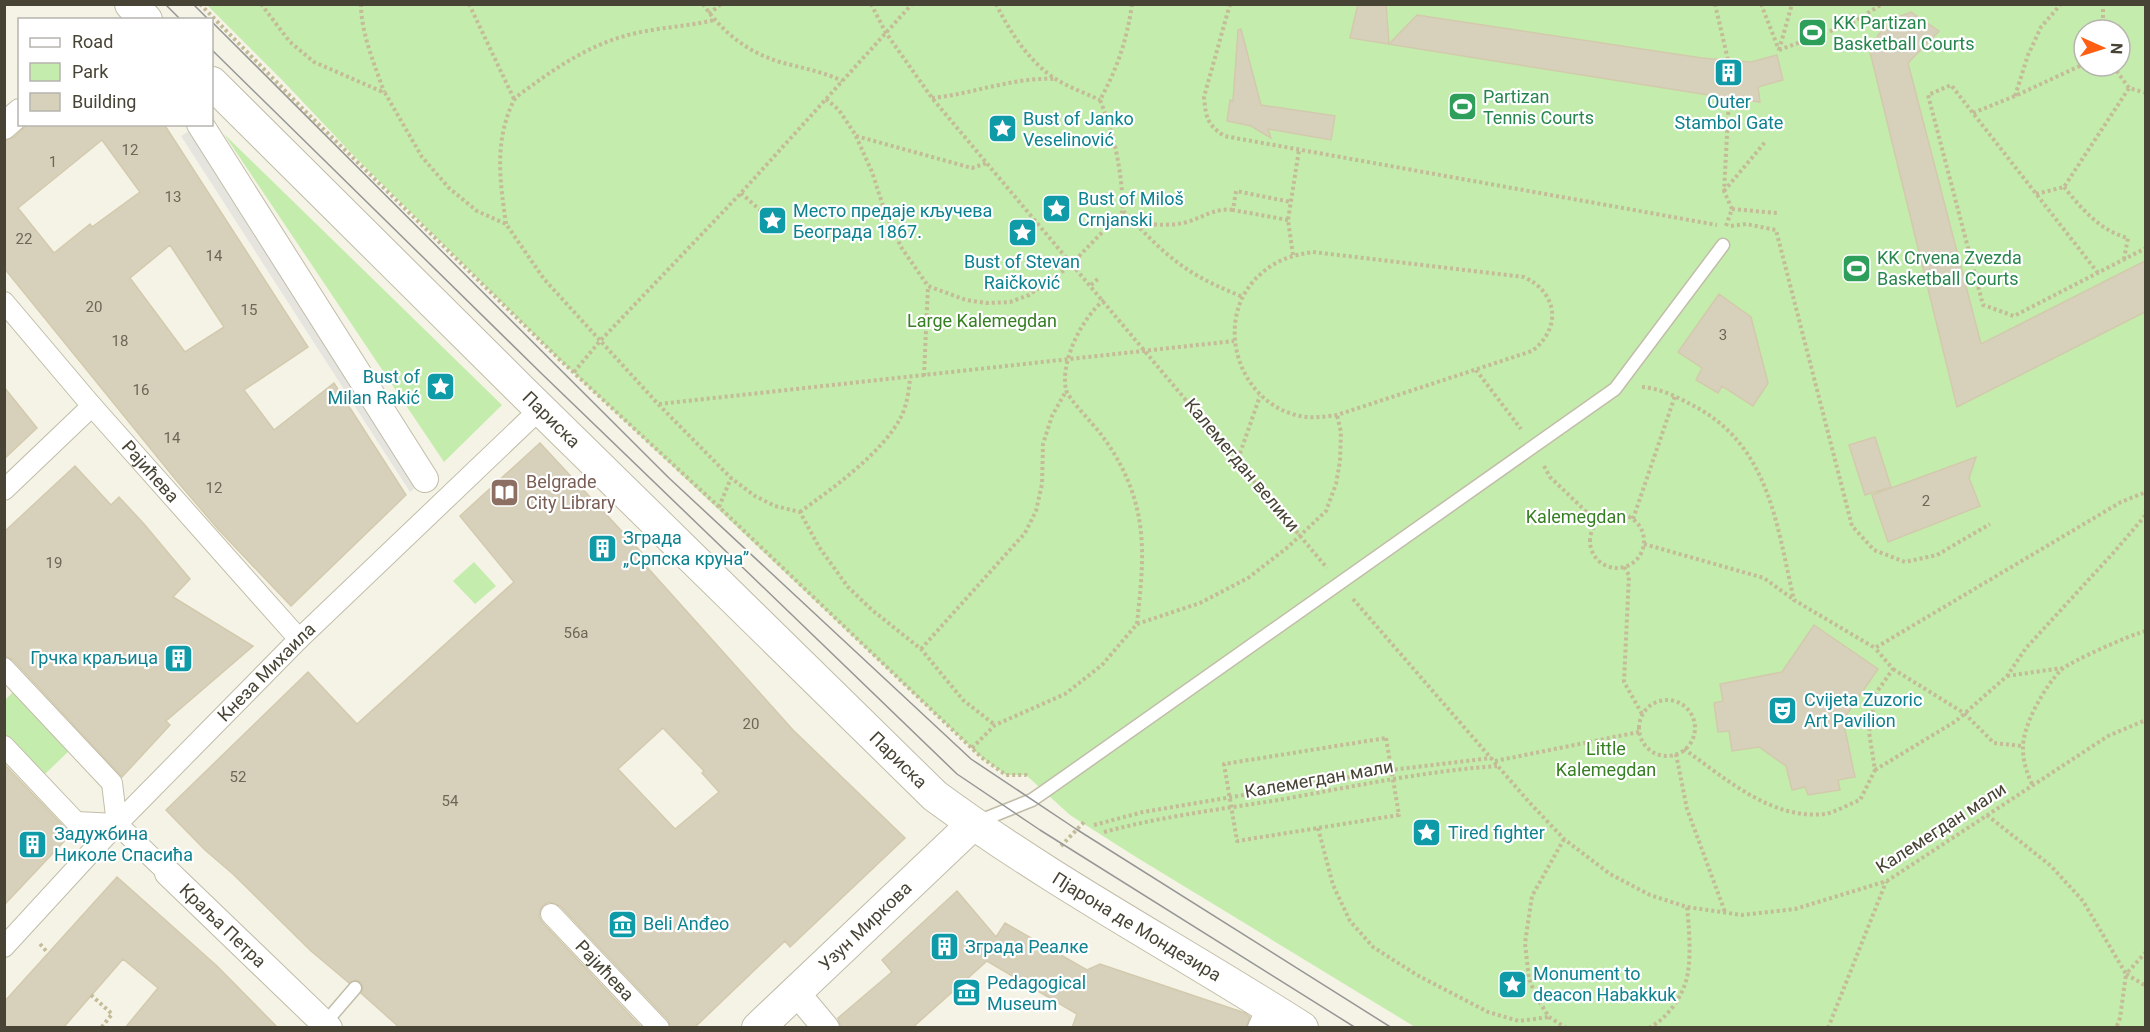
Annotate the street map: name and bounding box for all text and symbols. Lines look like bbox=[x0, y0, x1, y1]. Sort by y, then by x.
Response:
place label: KK Partizan Basketball Courts bbox=[1833, 12, 1974, 54]
sports icon: KK Partizan Basketball Courts bbox=[1796, 17, 1828, 49]
legend bbox=[18, 18, 213, 126]
north arrow bbox=[2072, 18, 2132, 78]
text: Road bbox=[72, 31, 113, 52]
text: N bbox=[2107, 43, 2126, 55]
building icon: Outer Stambol Gate bbox=[1713, 57, 1745, 89]
text: Park bbox=[72, 61, 109, 82]
place label: Partizan Tennis Courts bbox=[1483, 86, 1594, 128]
text: Building bbox=[72, 91, 136, 112]
sports icon: Partizan Tennis Courts bbox=[1446, 91, 1478, 123]
place label: Outer Stambol Gate bbox=[1675, 91, 1783, 133]
place label: Bust of Janko Veselinović bbox=[1023, 108, 1134, 150]
place icon: Bust of Janko Veselinović bbox=[986, 113, 1018, 145]
house number: 12 bbox=[122, 141, 138, 159]
house number: 1 bbox=[49, 153, 57, 171]
house number: 13 bbox=[165, 188, 181, 206]
place label: Bust of Miloš Crnjanski bbox=[1078, 188, 1184, 230]
place icon: Bust of Miloš Crnjanski bbox=[1041, 193, 1073, 225]
place label: Место предаје кључева Београда 1867. bbox=[793, 200, 992, 242]
place icon: Место предаје кључева Београда 1867. bbox=[756, 205, 788, 237]
place icon: Bust of Stevan Raičković bbox=[1006, 217, 1038, 249]
house number: 22 bbox=[16, 230, 32, 248]
house number: 14 bbox=[206, 247, 223, 265]
place label: KK Crvena Zvezda Basketball Courts bbox=[1877, 247, 2022, 289]
place label: Bust of Stevan Raičković bbox=[964, 251, 1080, 293]
sports icon: KK Crvena Zvezda Basketball Courts bbox=[1840, 252, 1872, 284]
house number: 20 bbox=[86, 298, 102, 316]
house number: 15 bbox=[241, 301, 257, 319]
park label: Large Kalemegdan bbox=[907, 310, 1057, 331]
house number: 3 bbox=[1719, 326, 1727, 344]
house number: 18 bbox=[112, 332, 128, 350]
place label: Bust of Milan Rakić bbox=[328, 366, 421, 408]
place icon: Bust of Milan Rakić bbox=[425, 371, 457, 403]
house number: 16 bbox=[133, 381, 149, 399]
street label: Париска bbox=[519, 387, 585, 452]
street label: Калемегдан велики bbox=[1180, 394, 1304, 536]
house number: 14 bbox=[164, 429, 181, 447]
street label: Рајићева bbox=[118, 436, 184, 507]
place label: Belgrade City Library bbox=[526, 471, 616, 513]
library icon: Belgrade City Library bbox=[489, 476, 521, 508]
house number: 12 bbox=[206, 479, 222, 497]
house number: 2 bbox=[1922, 492, 1930, 510]
park label: Kalemegdan bbox=[1526, 506, 1626, 527]
place label: Зграда „Српска круна” bbox=[623, 527, 749, 569]
building icon: Зграда „Српска круна” bbox=[586, 532, 618, 564]
house number: 19 bbox=[46, 554, 62, 572]
street label: Кнеза Михаила bbox=[213, 618, 319, 726]
house number: 56a bbox=[563, 624, 589, 642]
building icon: Грчка краљица bbox=[163, 642, 195, 674]
place label: Грчка краљица bbox=[30, 647, 158, 668]
place label: Cvijeta Zuzoric Art Pavilion bbox=[1804, 689, 1922, 731]
theatre icon: Cvijeta Zuzoric Art Pavilion bbox=[1767, 694, 1799, 726]
house number: 20 bbox=[743, 715, 759, 733]
street label: Париска bbox=[866, 727, 932, 792]
park label: Little Kalemegdan bbox=[1556, 738, 1656, 780]
street label: Калемегдан мали bbox=[1243, 755, 1395, 802]
house number: 52 bbox=[230, 768, 246, 786]
street label: Калемегдан мали bbox=[1872, 778, 2010, 877]
house number: 54 bbox=[442, 792, 459, 810]
place icon: Tired fighter bbox=[1411, 817, 1443, 849]
place label: Tired fighter bbox=[1448, 822, 1545, 843]
place label: Задужбина Николе Спасића bbox=[54, 823, 193, 865]
building icon: Задужбина Николе Спасића bbox=[17, 828, 49, 860]
street label: Пјарона де Мондезира bbox=[1049, 867, 1225, 985]
street label: Узун Миркова bbox=[814, 877, 916, 975]
street label: Краља Петра bbox=[176, 879, 271, 972]
museum icon: Beli Anđeo bbox=[606, 908, 638, 940]
place label: Beli Anđeo bbox=[643, 913, 729, 934]
building icon: Зграда Реалке bbox=[928, 931, 960, 963]
street label: Рајићева bbox=[571, 936, 639, 1005]
place label: Зграда Реалке bbox=[965, 936, 1088, 957]
place label: Monument to deacon Habakkuk bbox=[1533, 963, 1677, 1005]
place icon: Monument to deacon Habakkuk bbox=[1496, 968, 1528, 1000]
place label: Pedagogical Museum bbox=[987, 972, 1086, 1014]
museum icon: Pedagogical Museum bbox=[950, 977, 982, 1009]

